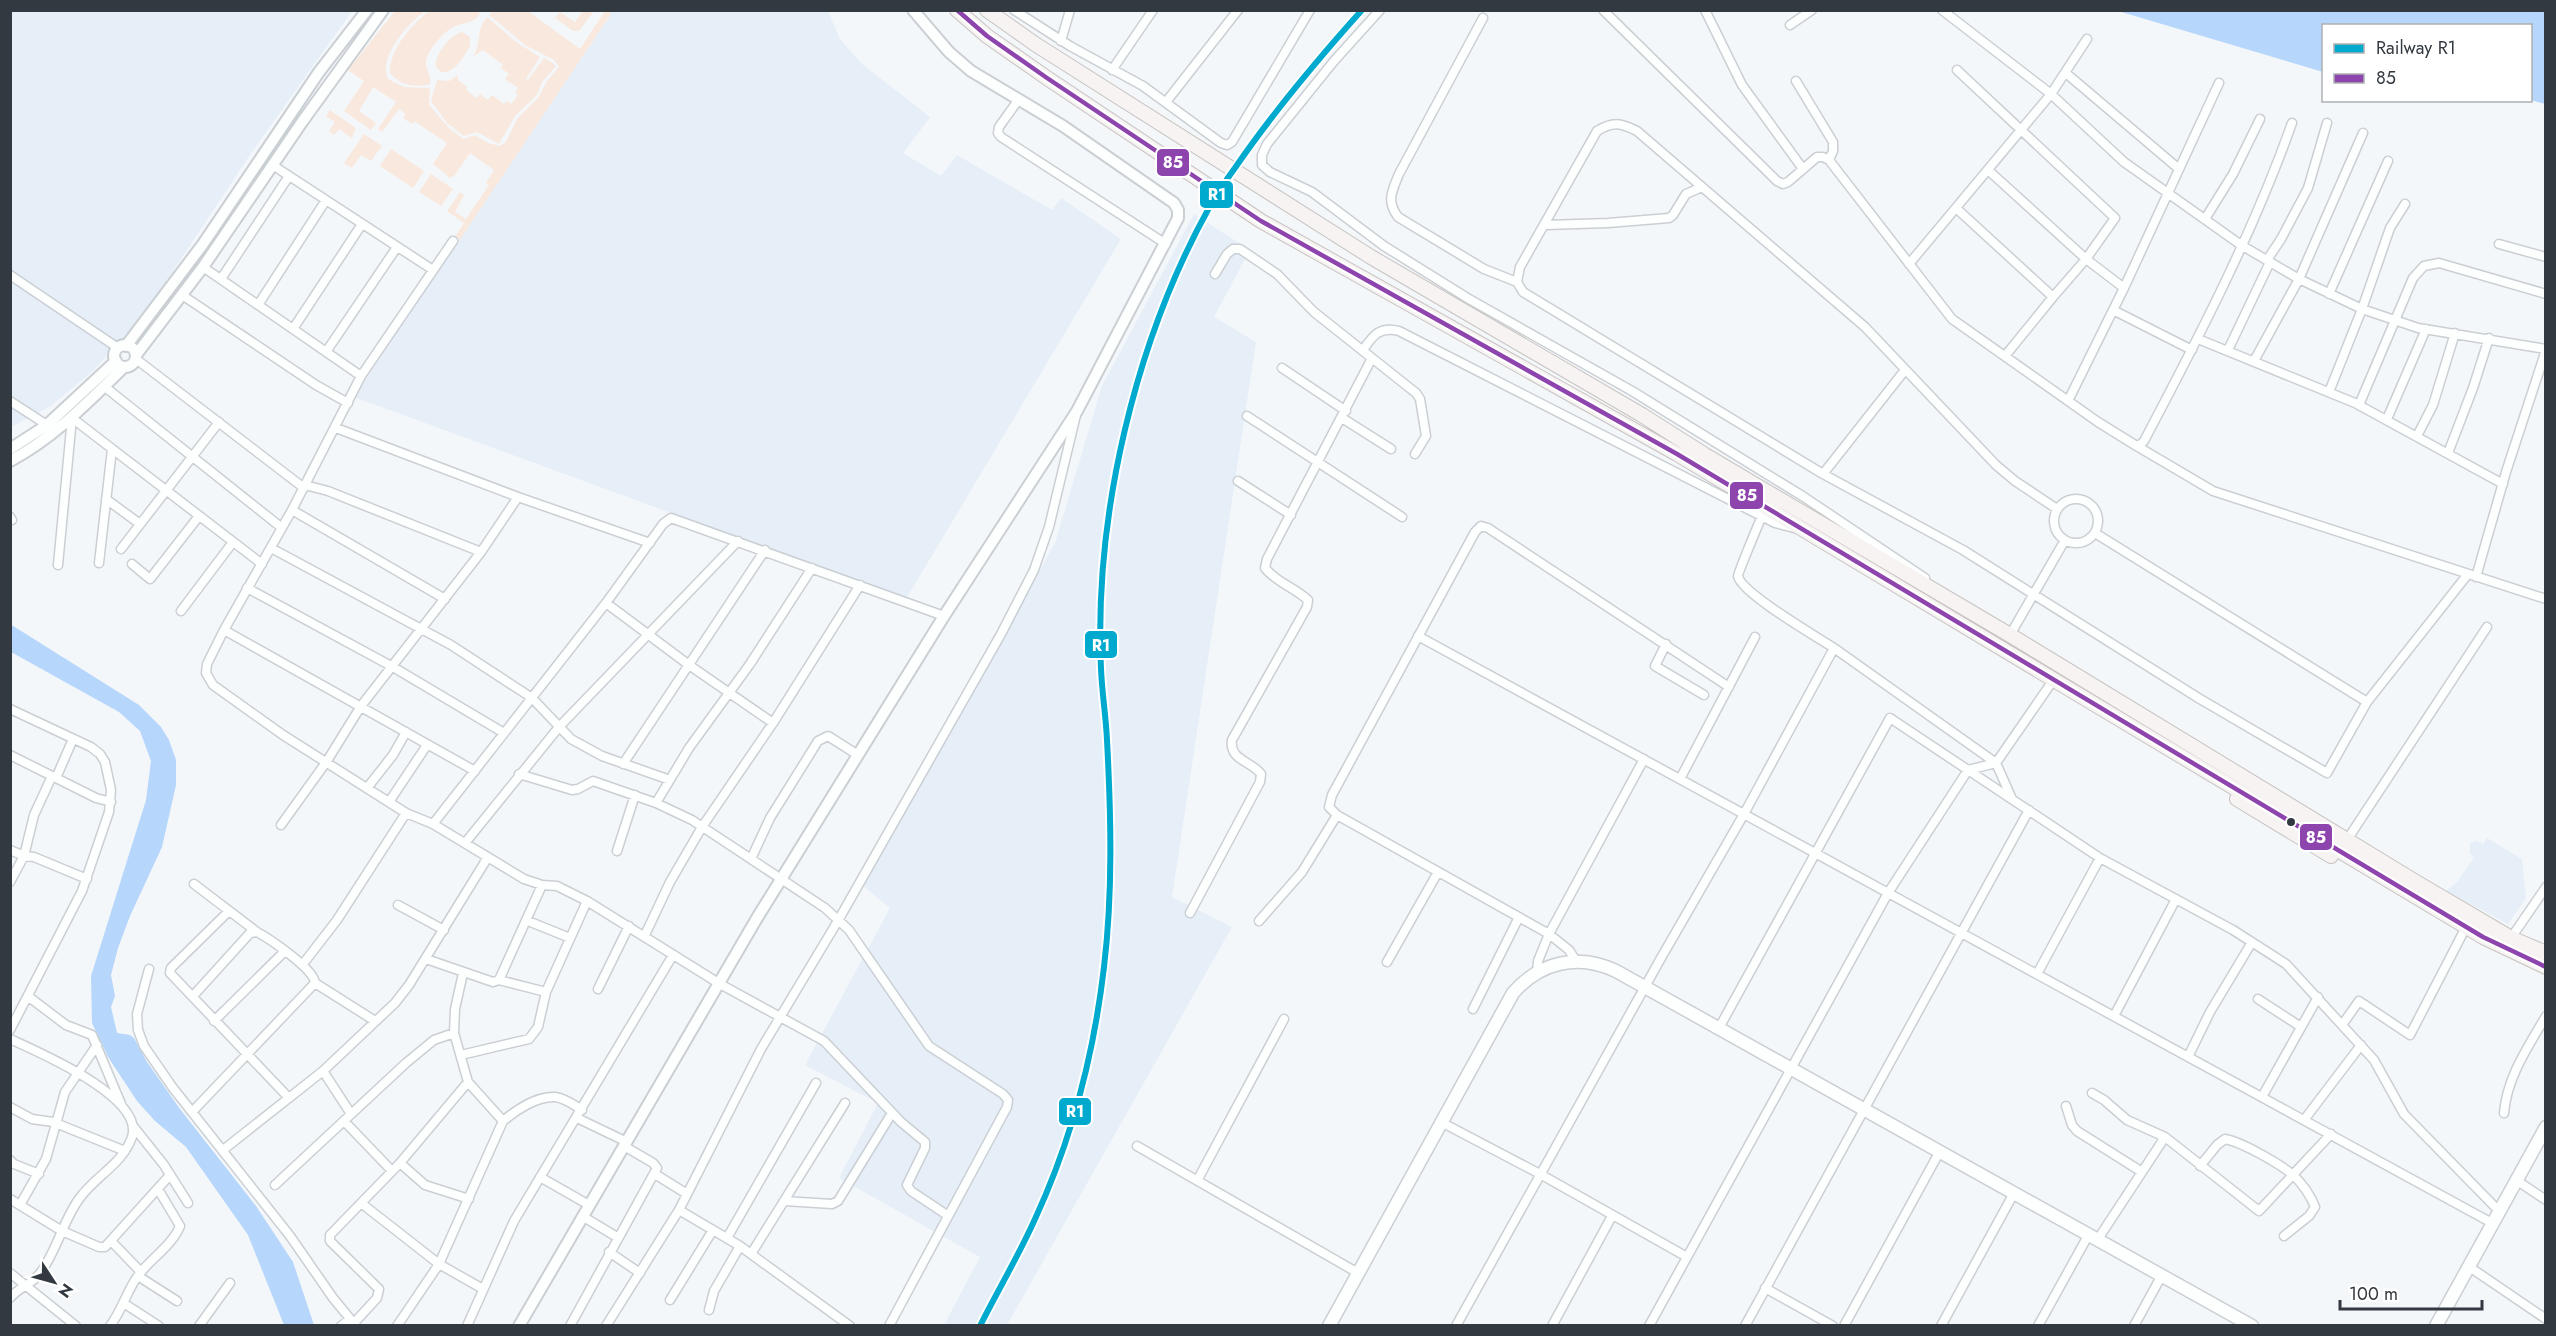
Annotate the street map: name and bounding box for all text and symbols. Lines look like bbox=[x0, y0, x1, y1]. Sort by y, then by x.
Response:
legend bbox=[2322, 24, 2532, 102]
text: Railway R1 bbox=[2376, 35, 2456, 61]
text: 85 bbox=[2376, 65, 2396, 91]
line badge: 85 bbox=[1156, 148, 1190, 177]
text: 85 bbox=[1163, 151, 1183, 174]
line badge: R1 bbox=[1199, 180, 1234, 209]
text: R1 bbox=[1208, 183, 1226, 206]
line badge: 85 bbox=[1729, 481, 1764, 510]
text: 85 bbox=[1737, 484, 1757, 507]
line badge: R1 bbox=[1084, 630, 1118, 659]
text: R1 bbox=[1092, 634, 1110, 657]
unlabelled marker bbox=[2285, 816, 2297, 828]
line badge: 85 bbox=[2299, 823, 2333, 851]
text: 85 bbox=[2306, 826, 2326, 849]
line badge: R1 bbox=[1058, 1097, 1092, 1126]
text: R1 bbox=[1066, 1100, 1084, 1123]
north arrow bbox=[24, 1252, 84, 1312]
scale bar bbox=[2340, 1273, 2482, 1311]
text: N bbox=[53, 1279, 79, 1302]
text: 100 m bbox=[2349, 1281, 2398, 1307]

